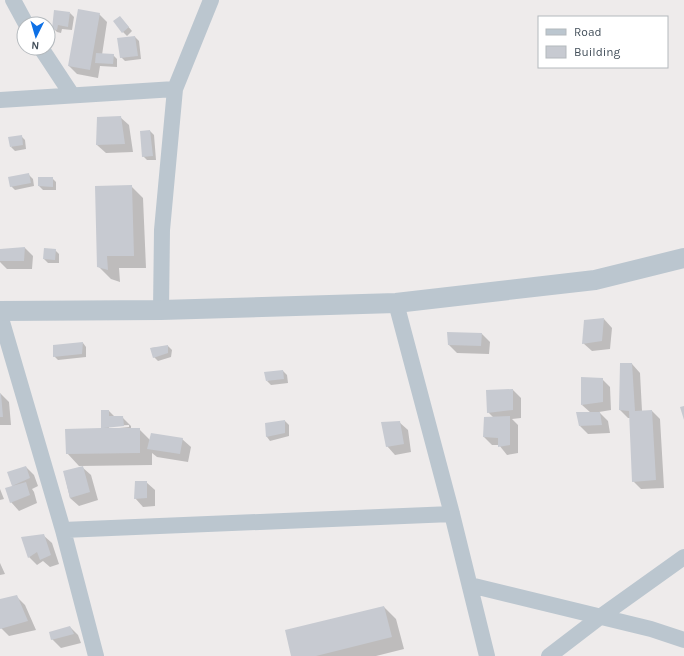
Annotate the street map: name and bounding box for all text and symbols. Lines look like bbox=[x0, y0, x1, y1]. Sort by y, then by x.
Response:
north arrow bbox=[16, 16, 56, 56]
legend bbox=[538, 16, 668, 68]
text: Road bbox=[574, 25, 602, 39]
text: N bbox=[31, 39, 40, 52]
text: Building bbox=[574, 45, 621, 59]

